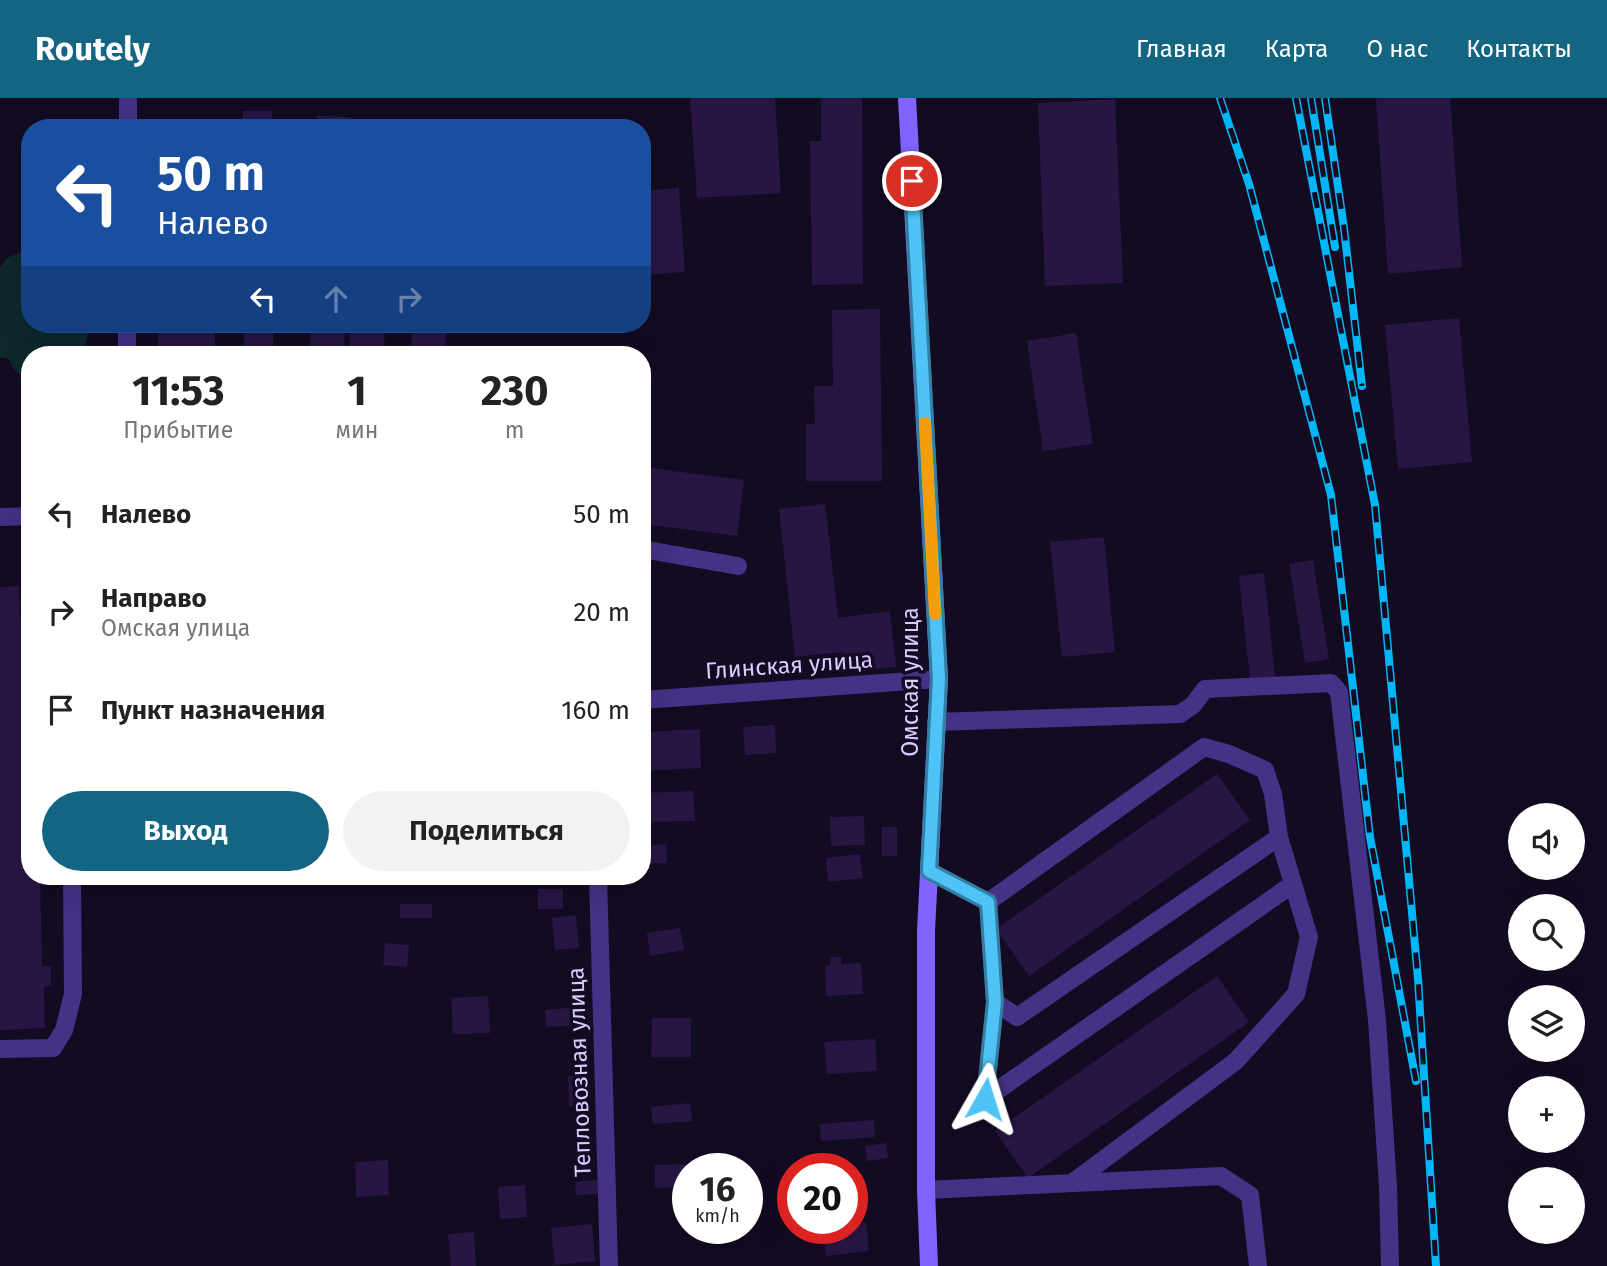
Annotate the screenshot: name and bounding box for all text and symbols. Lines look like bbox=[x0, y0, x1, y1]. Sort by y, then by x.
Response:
text: Routely bbox=[35, 29, 150, 69]
text: Главная bbox=[1136, 35, 1227, 63]
text: Карта bbox=[1265, 35, 1328, 63]
text: О нас bbox=[1366, 35, 1428, 63]
text: Контакты bbox=[1466, 35, 1572, 63]
text: 50 m bbox=[157, 144, 265, 203]
icon: left bbox=[42, 147, 133, 238]
pin bbox=[882, 151, 942, 211]
icon: arrive bbox=[893, 162, 931, 200]
text: Налево bbox=[157, 204, 269, 242]
icon: left bbox=[244, 280, 282, 318]
icon: ahead bbox=[317, 280, 355, 318]
icon: right bbox=[390, 280, 428, 318]
text: 11:53 bbox=[132, 366, 225, 416]
text: 1 bbox=[347, 366, 367, 416]
text: 230 bbox=[481, 366, 549, 416]
text: Прибытие bbox=[123, 416, 233, 444]
text: мин bbox=[336, 416, 378, 444]
text: m bbox=[505, 416, 525, 444]
icon: left bbox=[42, 495, 80, 533]
text: Налево bbox=[101, 499, 191, 530]
text: 50 m bbox=[573, 499, 630, 530]
text: Направо bbox=[101, 583, 207, 614]
icon: right bbox=[42, 593, 80, 631]
text: 20 m bbox=[573, 597, 630, 628]
street label: Омская улица bbox=[896, 607, 924, 757]
text: Омская улица bbox=[101, 614, 250, 642]
street label: Глинская улица bbox=[704, 645, 874, 685]
icon: arrive bbox=[42, 691, 80, 729]
text: Пункт назначения bbox=[101, 695, 325, 726]
text: 160 m bbox=[561, 695, 630, 726]
button: Выход bbox=[42, 791, 329, 871]
button: Поделиться bbox=[343, 791, 630, 871]
map controls bbox=[1508, 803, 1585, 1244]
button: sound bbox=[1508, 803, 1585, 880]
button: search bbox=[1508, 894, 1585, 971]
street label: Тепловозная улица bbox=[561, 967, 597, 1177]
button: layers bbox=[1508, 985, 1585, 1062]
position arrow bbox=[948, 1062, 1022, 1136]
button: + bbox=[1508, 1076, 1585, 1153]
speed limit sign: 20 bbox=[777, 1153, 868, 1244]
button: − bbox=[1508, 1167, 1585, 1244]
text: 16 bbox=[700, 1168, 735, 1210]
text: km/h bbox=[695, 1205, 740, 1227]

